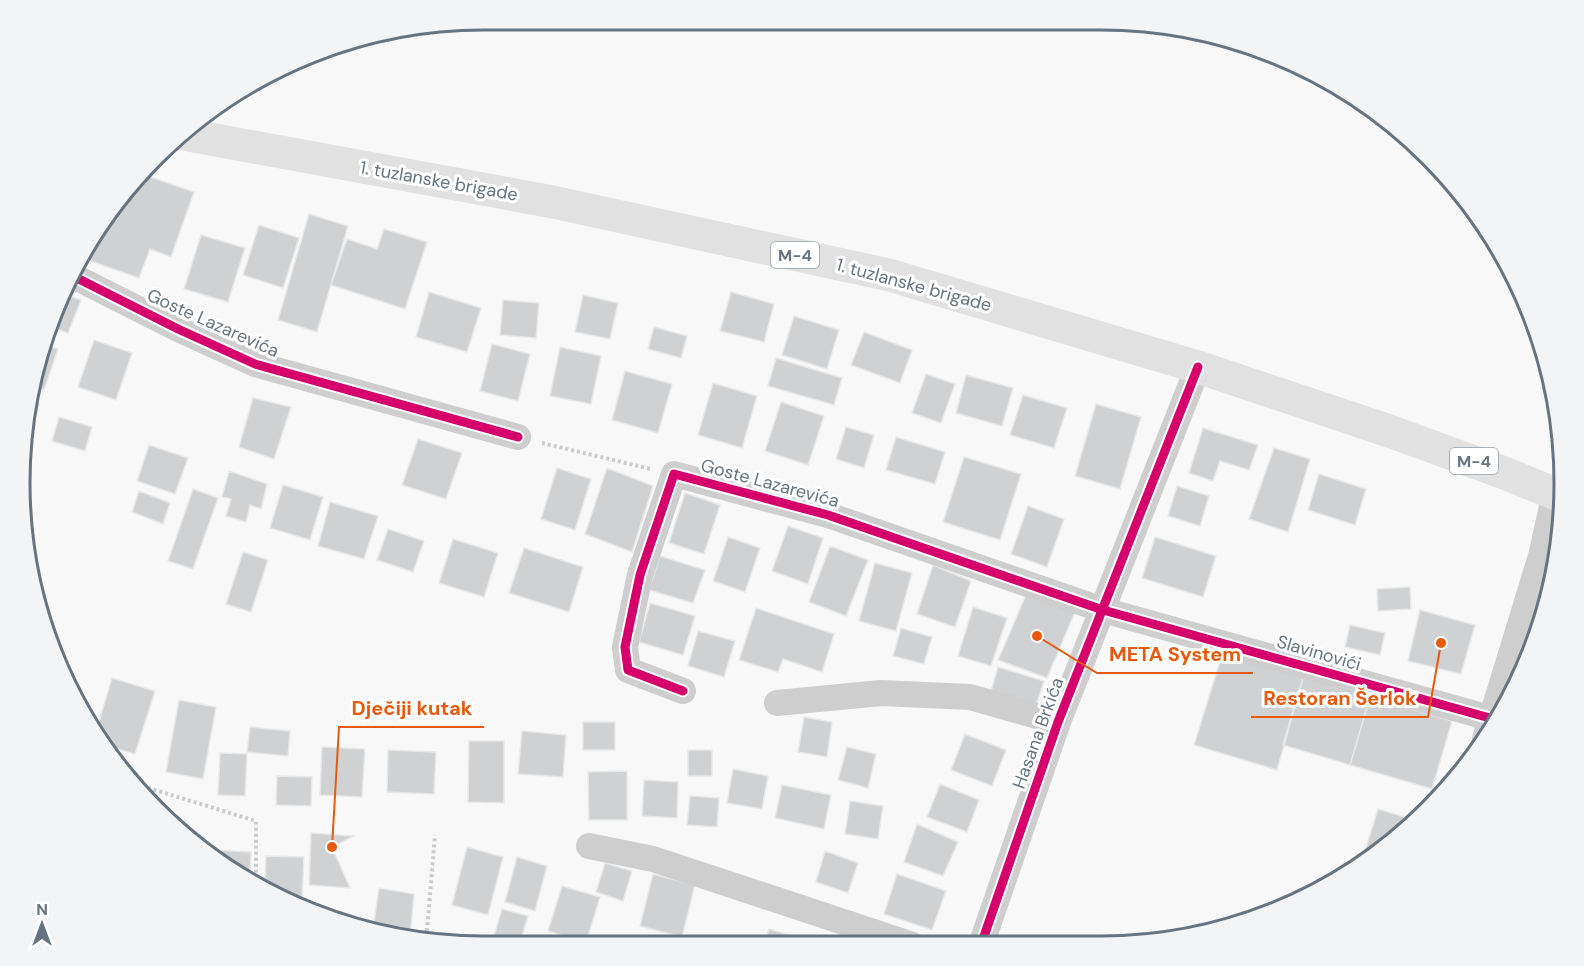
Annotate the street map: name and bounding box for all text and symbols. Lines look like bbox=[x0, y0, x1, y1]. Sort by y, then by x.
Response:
street label: 1. tuzlanske brigade bbox=[358, 155, 520, 207]
road number: M-4 bbox=[771, 242, 819, 268]
street label: 1. tuzlanske brigade bbox=[834, 253, 994, 317]
street label: Goste Lazarevića bbox=[143, 283, 283, 363]
road number: M-4 bbox=[1450, 448, 1498, 474]
street label: Goste Lazarevića bbox=[698, 453, 842, 513]
street label: Slavinovići bbox=[1274, 630, 1364, 676]
callout: META System bbox=[1097, 635, 1253, 673]
text: META System bbox=[1109, 641, 1241, 667]
street label: Hasana Brkića bbox=[1007, 674, 1069, 792]
callout: Restoran Šerlok bbox=[1251, 679, 1428, 717]
text: Restoran Šerlok bbox=[1263, 685, 1417, 711]
callout: Dječiji kutak bbox=[339, 689, 484, 727]
text: Dječiji kutak bbox=[352, 695, 473, 721]
north arrow bbox=[12, 894, 72, 954]
text: N bbox=[36, 899, 48, 920]

